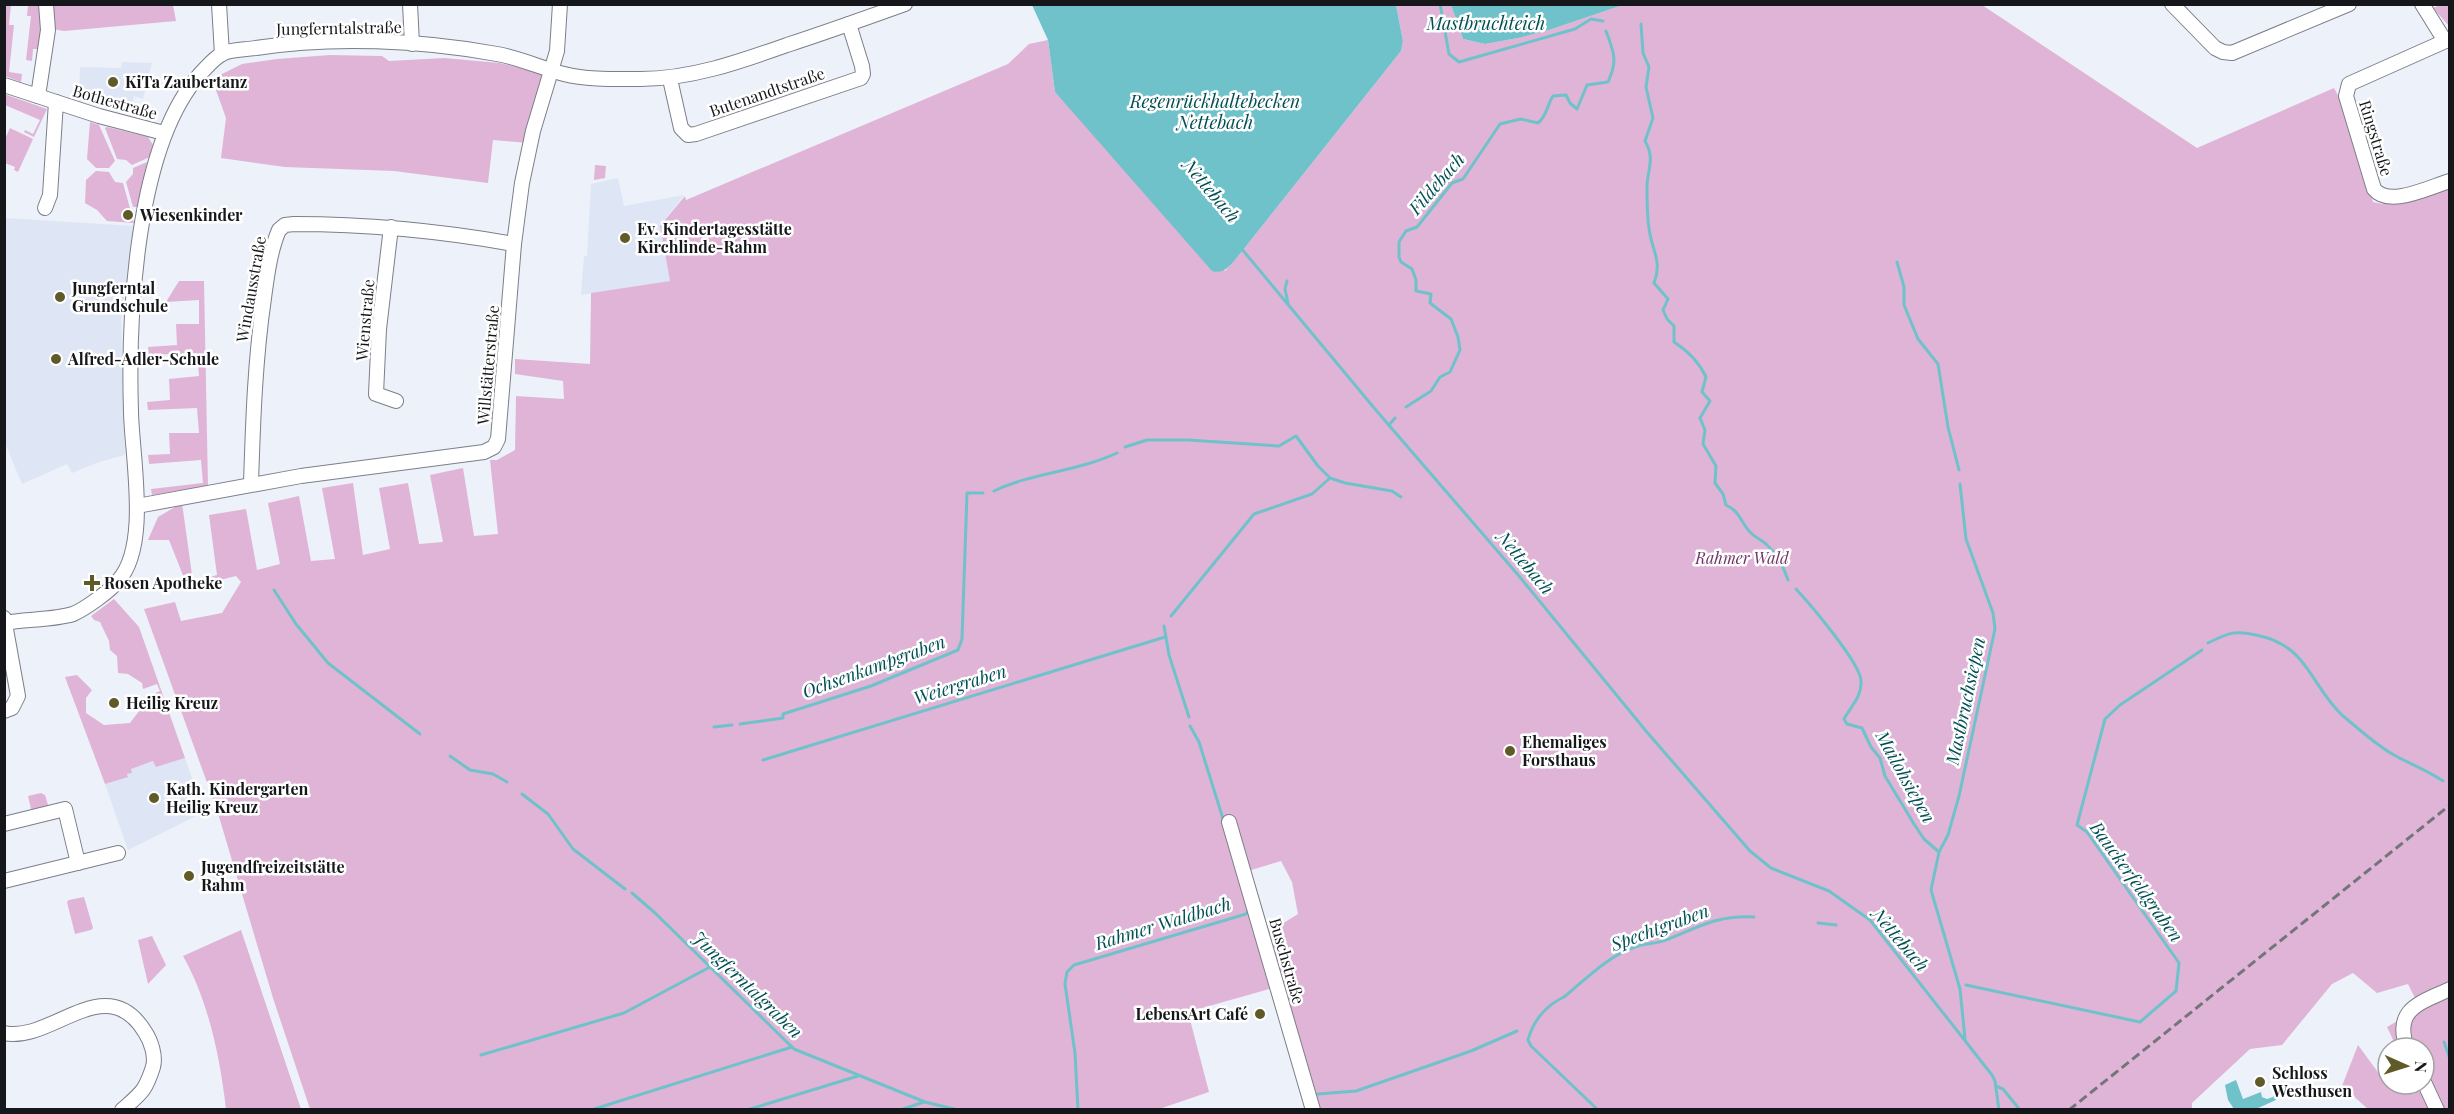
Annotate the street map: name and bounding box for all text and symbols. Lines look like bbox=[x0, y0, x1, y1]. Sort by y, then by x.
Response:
water label: Mastbruchteich bbox=[1426, 11, 1545, 35]
street label: Jungferntalstraße bbox=[275, 16, 402, 39]
street label: Butenandtstraße bbox=[706, 62, 827, 121]
place label: KiTa Zaubertanz bbox=[125, 71, 248, 92]
marker: KiTa Zaubertanz bbox=[106, 75, 120, 89]
street label: Bothestraße bbox=[70, 79, 160, 124]
water label: Regenrückhaltebecken Nettebach bbox=[1129, 89, 1300, 134]
street label: Ringstraße bbox=[2355, 97, 2398, 178]
water label: Fildebach bbox=[1402, 147, 1470, 220]
water label: Nettebach bbox=[1177, 152, 1245, 227]
place label: Wiesenkinder bbox=[139, 204, 243, 225]
marker: Wiesenkinder bbox=[121, 208, 135, 222]
place label: Ev. Kindertagesstätte Kirchlinde-Rahm bbox=[637, 218, 792, 257]
marker: Ev. Kindertagesstätte Kirchlinde-Rahm bbox=[618, 231, 632, 245]
street label: Windausstraße bbox=[231, 234, 270, 345]
place label: Jungferntal Grundschule bbox=[71, 277, 168, 316]
street label: Wienstraße bbox=[350, 278, 379, 363]
marker: Jungferntal Grundschule bbox=[53, 290, 67, 304]
street label: Willstätterstraße bbox=[472, 304, 503, 427]
place label: Alfred-Adler-Schule bbox=[67, 348, 219, 369]
marker: Alfred-Adler-Schule bbox=[49, 352, 63, 366]
water label: Nettebach bbox=[1491, 524, 1559, 599]
park label: Rahmer Wald bbox=[1694, 547, 1790, 568]
place label: Rosen Apotheke bbox=[104, 572, 222, 593]
marker: Rosen Apotheke bbox=[85, 576, 99, 590]
water label: Ochsenkampgraben bbox=[799, 629, 949, 703]
water label: Mastbruchsiepen bbox=[1940, 635, 1990, 768]
water label: Weiergraben bbox=[910, 659, 1009, 710]
place label: Heilig Kreuz bbox=[126, 692, 219, 713]
marker: Heilig Kreuz bbox=[107, 696, 121, 710]
water label: Mailohsiepen bbox=[1870, 725, 1941, 827]
place label: Ehemaliges Forsthaus bbox=[1522, 731, 1607, 770]
marker: Ehemaliges Forsthaus bbox=[1503, 744, 1517, 758]
place label: Kath. Kindergarten Heilig Kreuz bbox=[166, 778, 308, 817]
marker: Kath. Kindergarten Heilig Kreuz bbox=[147, 791, 161, 805]
water label: Bauckerfeldgraben bbox=[2084, 815, 2189, 947]
place label: Jugendfreizeitstätte Rahm bbox=[200, 856, 345, 895]
marker: Jugendfreizeitstätte Rahm bbox=[182, 869, 196, 883]
water label: Rahmer Waldbach bbox=[1091, 891, 1234, 955]
water label: Spechtgraben bbox=[1606, 898, 1712, 956]
water label: Nettebach bbox=[1866, 901, 1934, 976]
street label: Buschstraße bbox=[1265, 915, 1310, 1007]
water label: Jungferntalgraben bbox=[687, 926, 808, 1043]
place label: LebensArt Café bbox=[1135, 1003, 1248, 1024]
marker: LebensArt Café bbox=[1253, 1007, 1267, 1021]
north arrow bbox=[2376, 1036, 2436, 1096]
text: N bbox=[2411, 1060, 2432, 1074]
place label: Schloss Westhusen bbox=[2271, 1062, 2352, 1101]
marker: Schloss Westhusen bbox=[2253, 1075, 2267, 1089]

